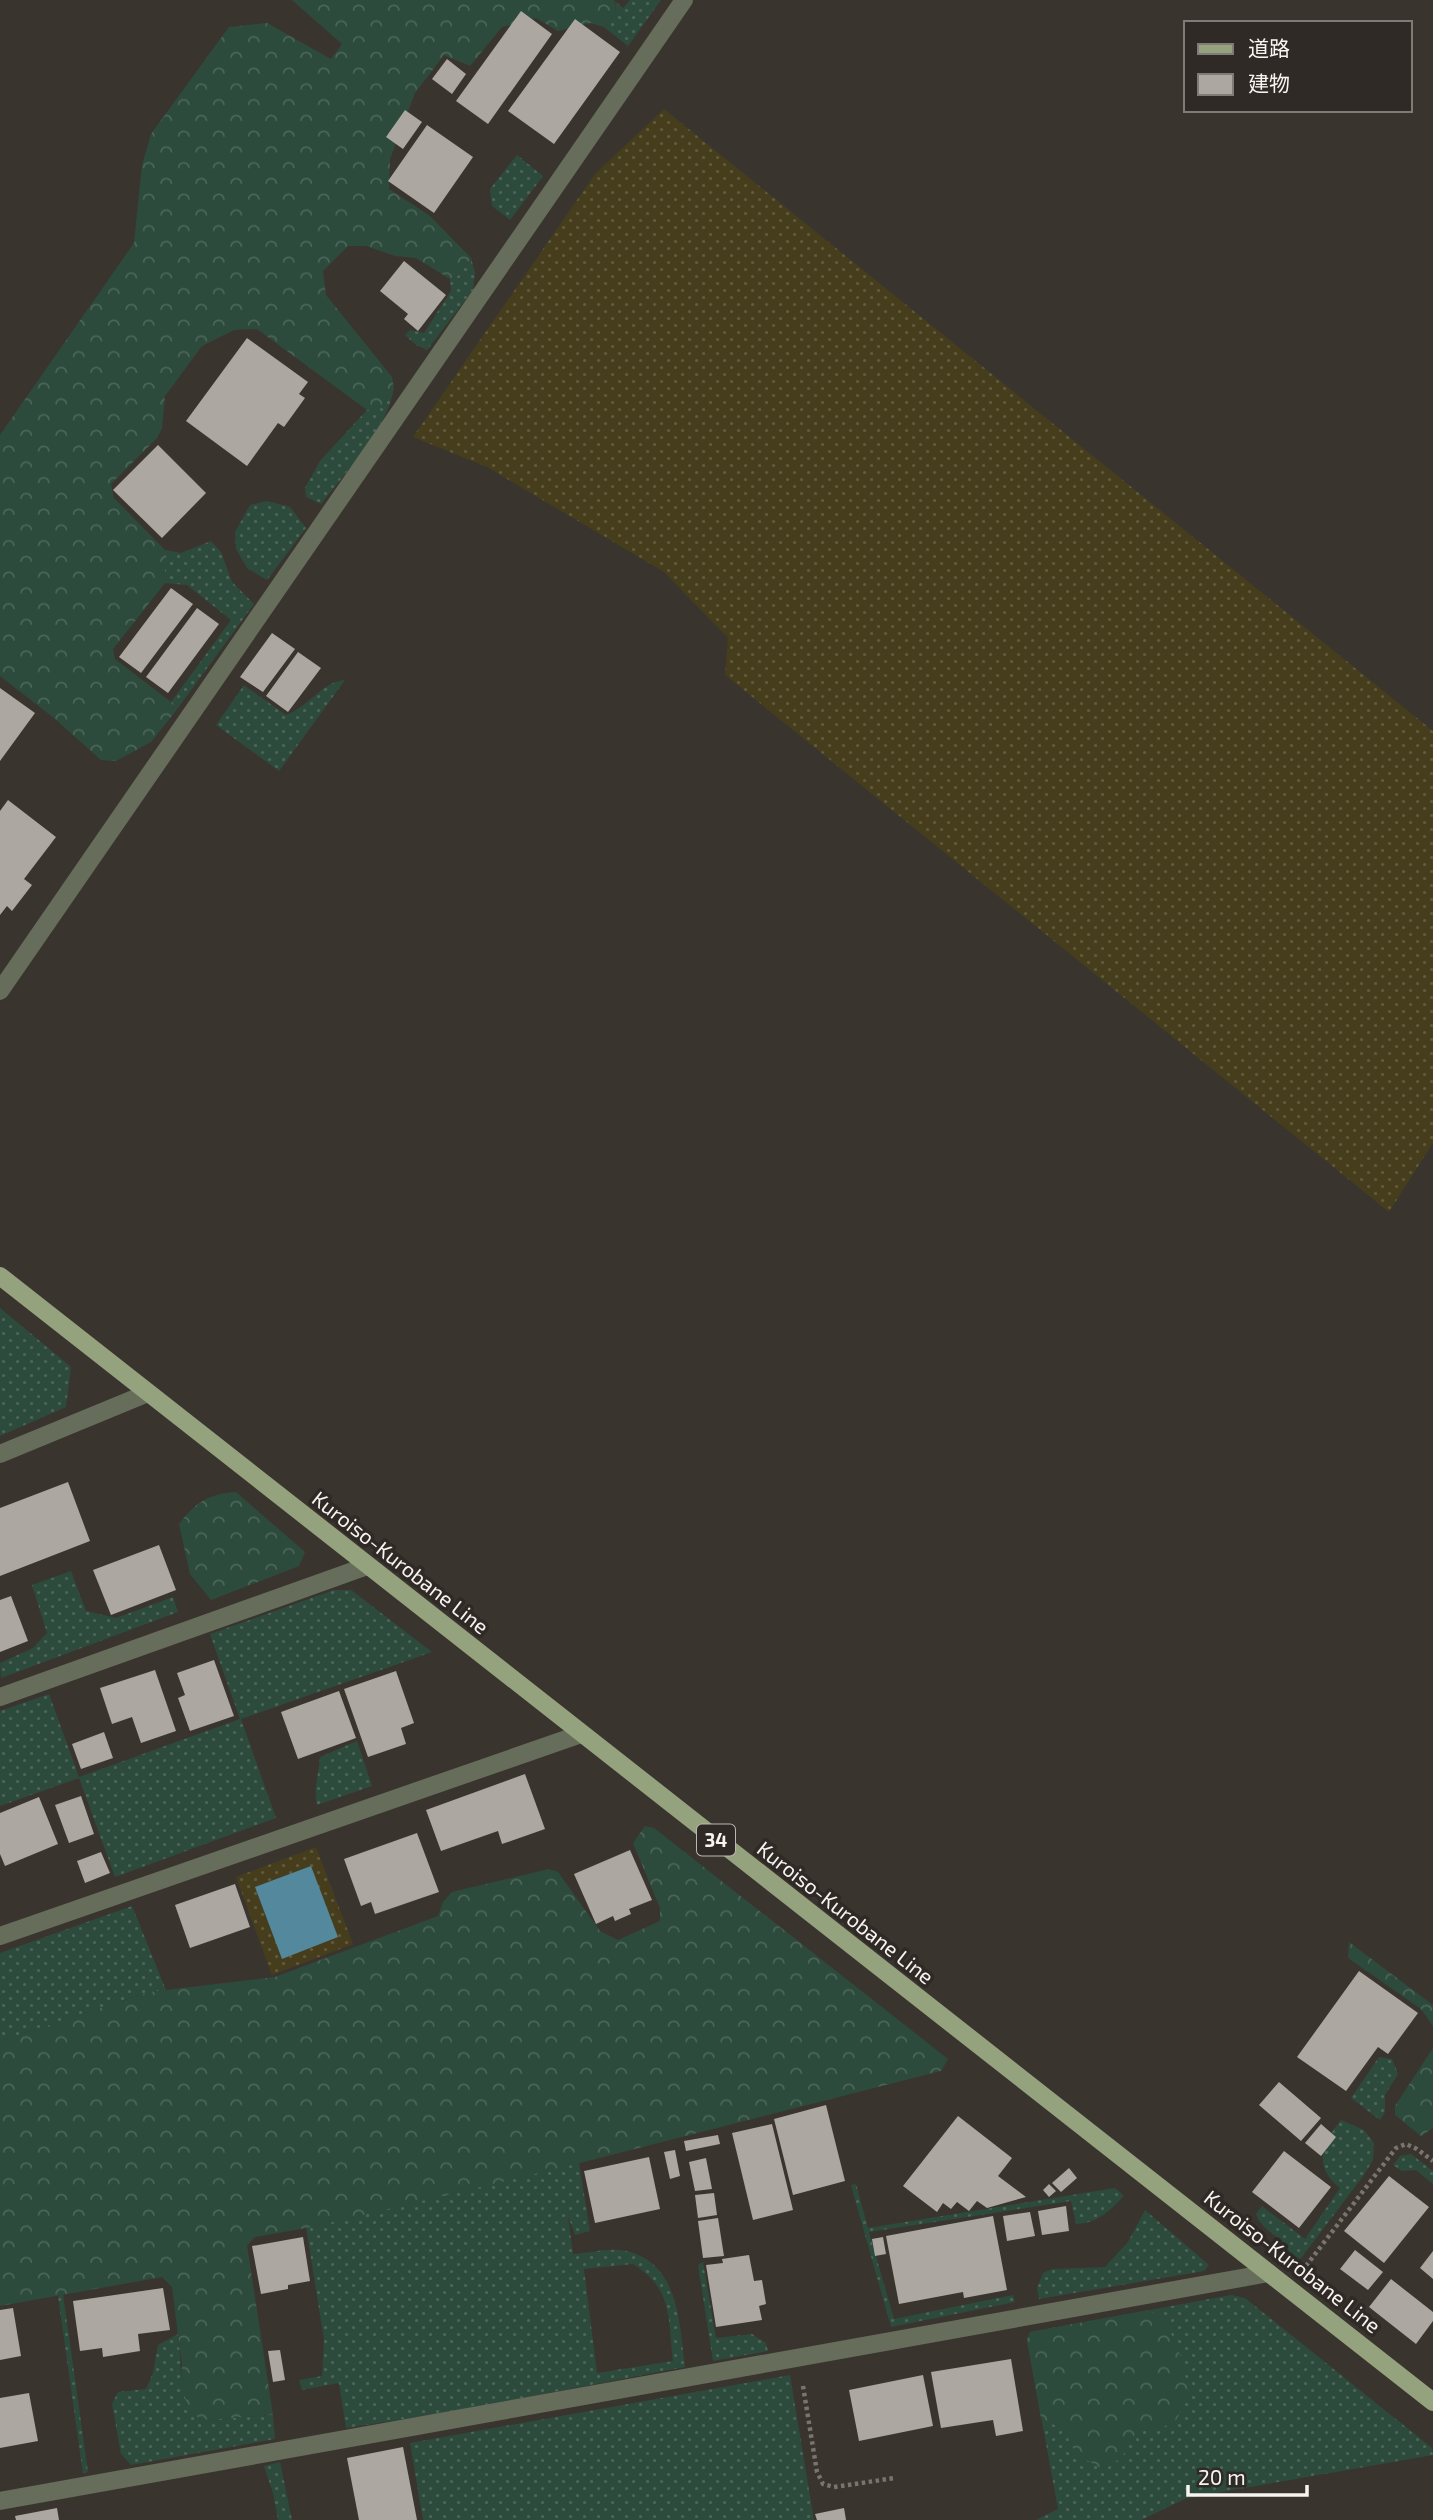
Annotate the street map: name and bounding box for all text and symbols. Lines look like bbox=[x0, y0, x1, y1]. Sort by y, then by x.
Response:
legend bbox=[1184, 21, 1412, 112]
text: 道路 bbox=[1248, 35, 1290, 60]
text: 建物 bbox=[1248, 70, 1290, 95]
street label: Kuroiso-Kurobane Line bbox=[308, 1485, 494, 1639]
road number: 34 bbox=[697, 1824, 735, 1856]
street label: Kuroiso-Kurobane Line bbox=[753, 1835, 939, 1989]
street label: Kuroiso-Kurobane Line bbox=[1200, 2184, 1386, 2338]
scale bar bbox=[1188, 2454, 1307, 2498]
text: 20 m bbox=[1198, 2464, 1246, 2489]

